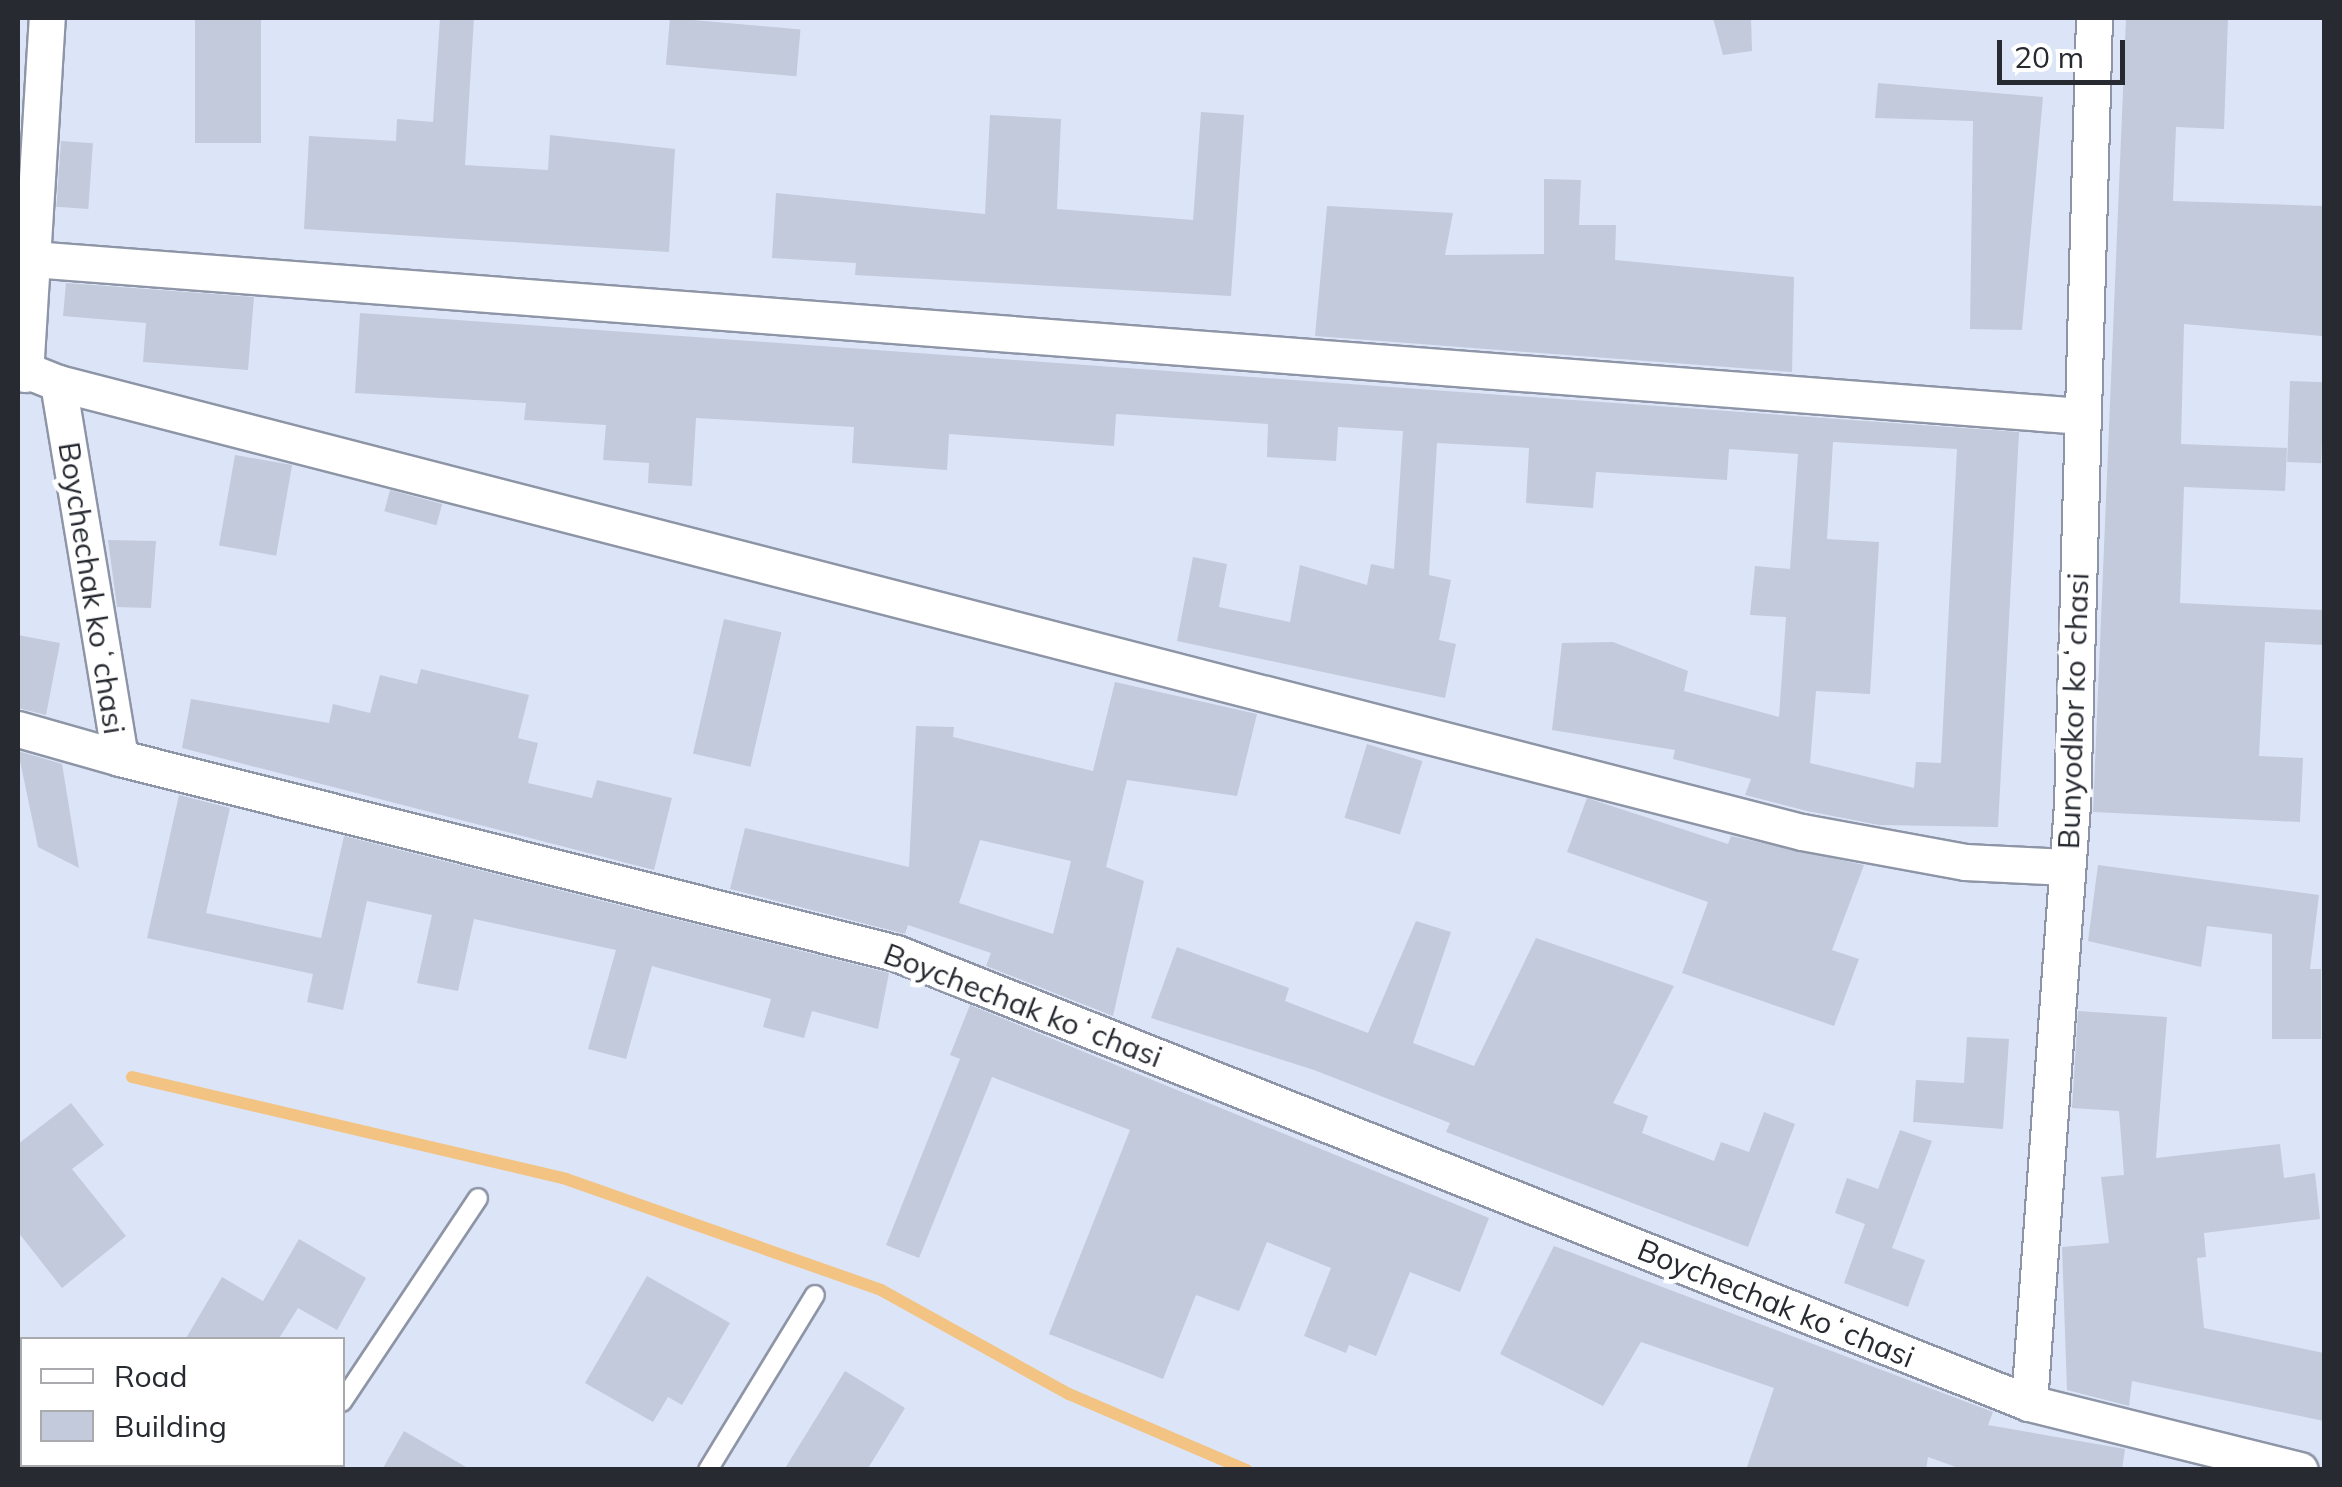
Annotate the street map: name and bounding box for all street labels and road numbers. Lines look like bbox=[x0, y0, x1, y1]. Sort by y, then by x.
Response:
street label: Boychechak koʻchasi bbox=[51, 439, 133, 737]
street label: Bunyodkor koʻchasi bbox=[2050, 572, 2096, 850]
street label: Boychechak koʻchasi bbox=[879, 935, 1167, 1075]
street label: Boychechak koʻchasi bbox=[1632, 1231, 1920, 1375]

